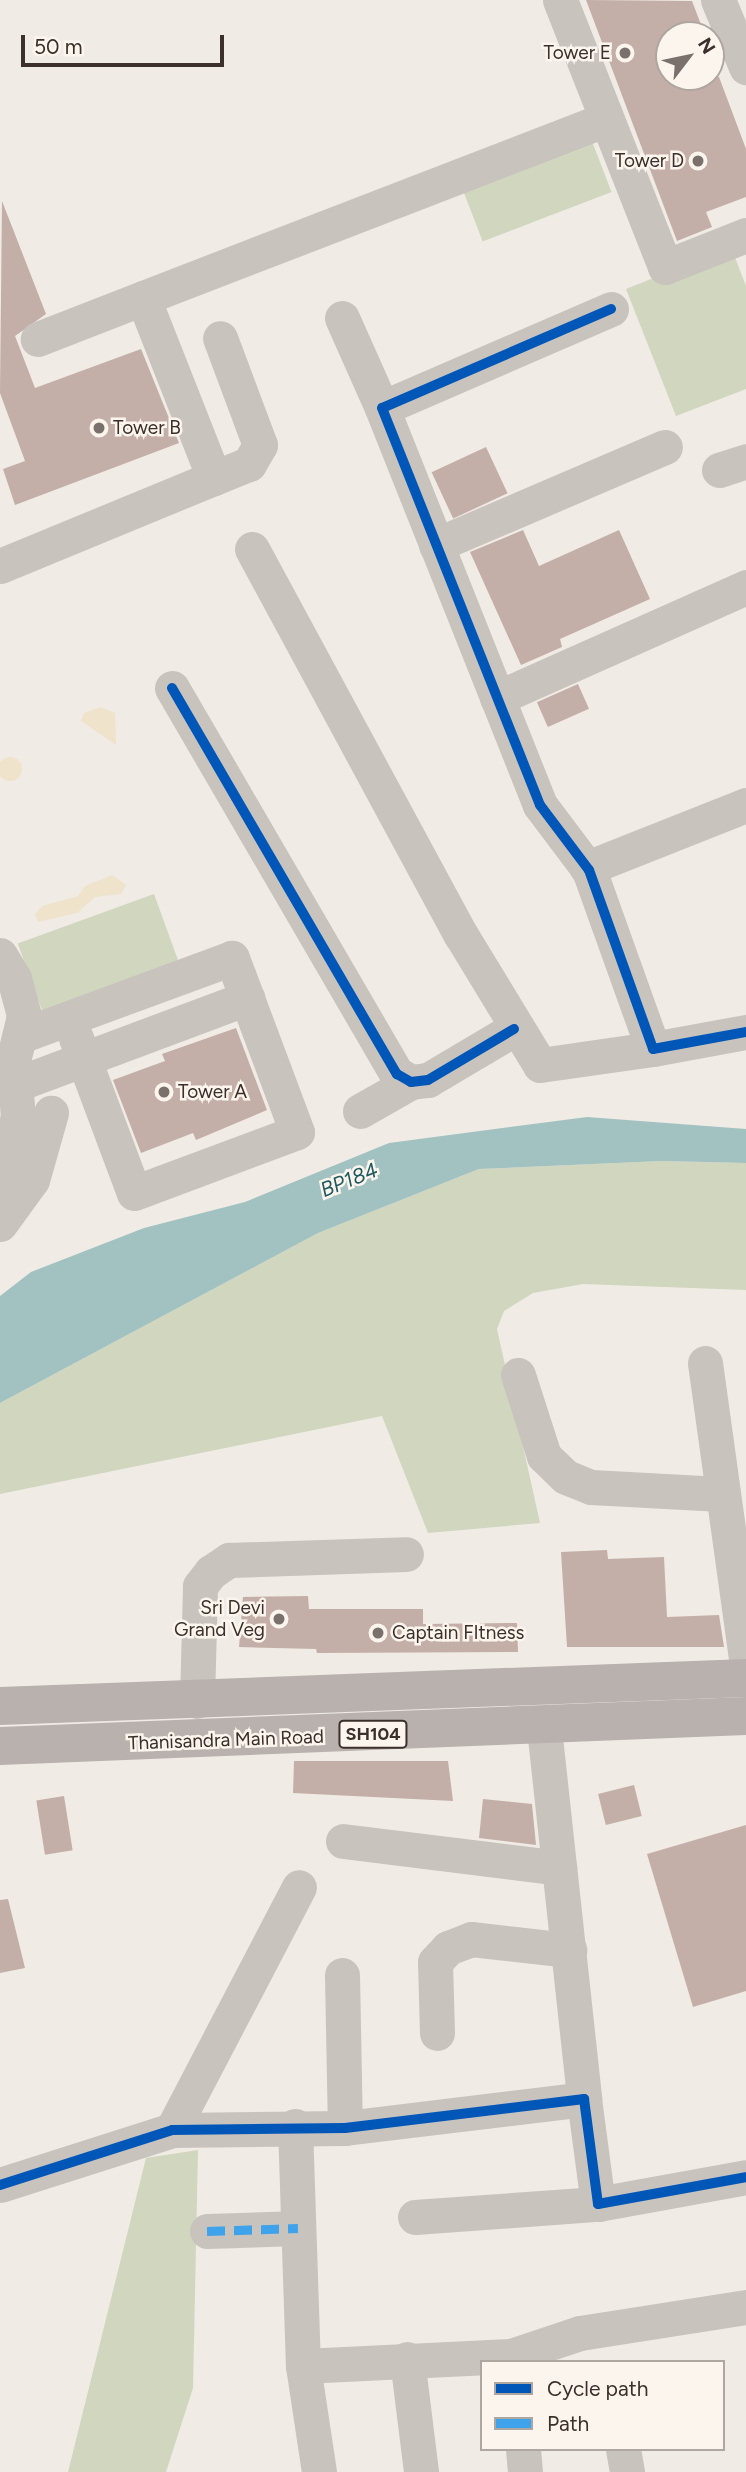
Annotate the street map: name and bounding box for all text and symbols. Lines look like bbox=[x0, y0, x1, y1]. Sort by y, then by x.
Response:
scale bar bbox=[24, 21, 228, 65]
north arrow bbox=[655, 21, 725, 91]
text: N bbox=[693, 33, 720, 58]
text: 50 m bbox=[34, 34, 83, 59]
place label: Tower E bbox=[544, 42, 611, 64]
marker: Tower E bbox=[617, 45, 633, 61]
place label: Tower D bbox=[615, 150, 684, 172]
marker: Tower D bbox=[690, 153, 706, 169]
place label: Tower B bbox=[113, 417, 181, 439]
marker: Tower B bbox=[91, 420, 107, 436]
place label: Tower A bbox=[178, 1081, 247, 1103]
marker: Tower A bbox=[156, 1084, 172, 1100]
water label: BP184 bbox=[317, 1157, 381, 1203]
place label: Sri Devi Grand Veg bbox=[174, 1597, 265, 1641]
marker: Sri Devi Grand Veg bbox=[271, 1611, 287, 1627]
place label: Captain FItness bbox=[392, 1622, 524, 1644]
marker: Captain FItness bbox=[370, 1625, 386, 1641]
road number: SH104 bbox=[338, 1720, 408, 1749]
street label: Thanisandra Main Road bbox=[128, 1725, 324, 1755]
legend bbox=[480, 2360, 725, 2451]
text: Cycle path bbox=[547, 2376, 648, 2401]
text: Path bbox=[547, 2411, 589, 2436]

